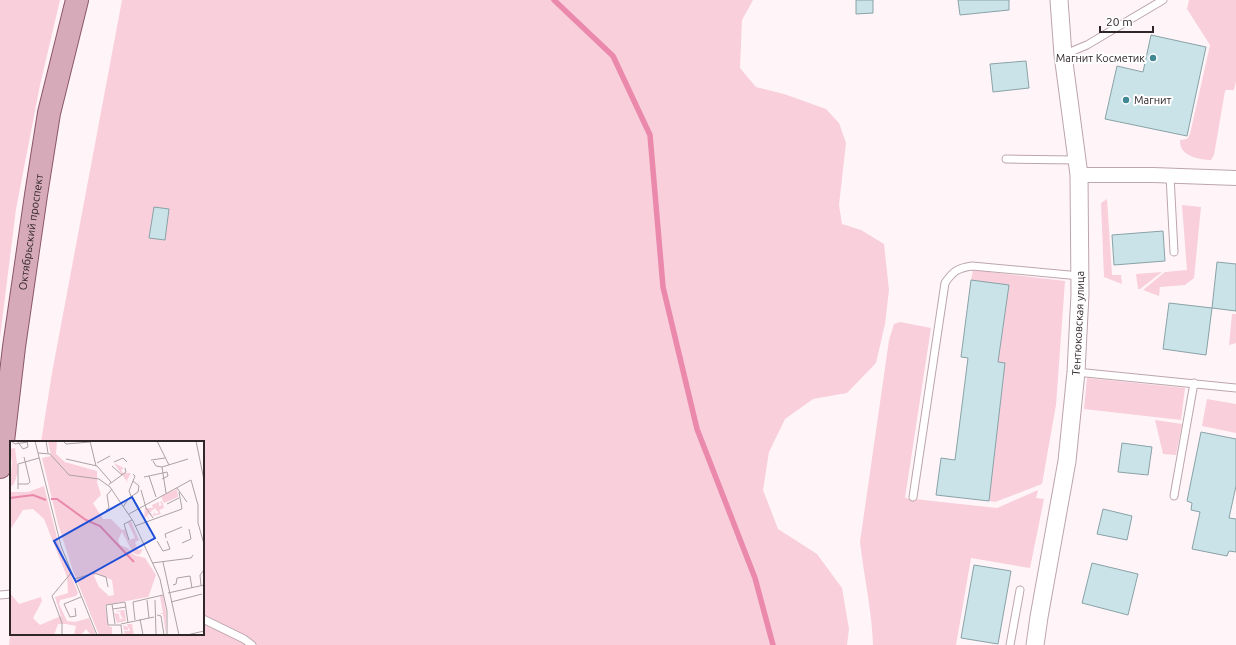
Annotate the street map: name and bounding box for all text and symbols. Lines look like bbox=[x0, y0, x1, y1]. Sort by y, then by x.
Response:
scale bar bbox=[1100, 8, 1153, 34]
text: 20 m bbox=[1106, 15, 1133, 28]
place label: Магнит Косметик bbox=[1056, 52, 1145, 64]
marker: Магнит Косметик bbox=[1148, 53, 1158, 63]
place label: Магнит bbox=[1134, 94, 1172, 106]
marker: Магнит bbox=[1121, 95, 1131, 105]
street label: Октябрьский проспект bbox=[16, 173, 45, 291]
street label: Тентюковская улица bbox=[1070, 271, 1086, 376]
inset map bbox=[10, 441, 204, 635]

